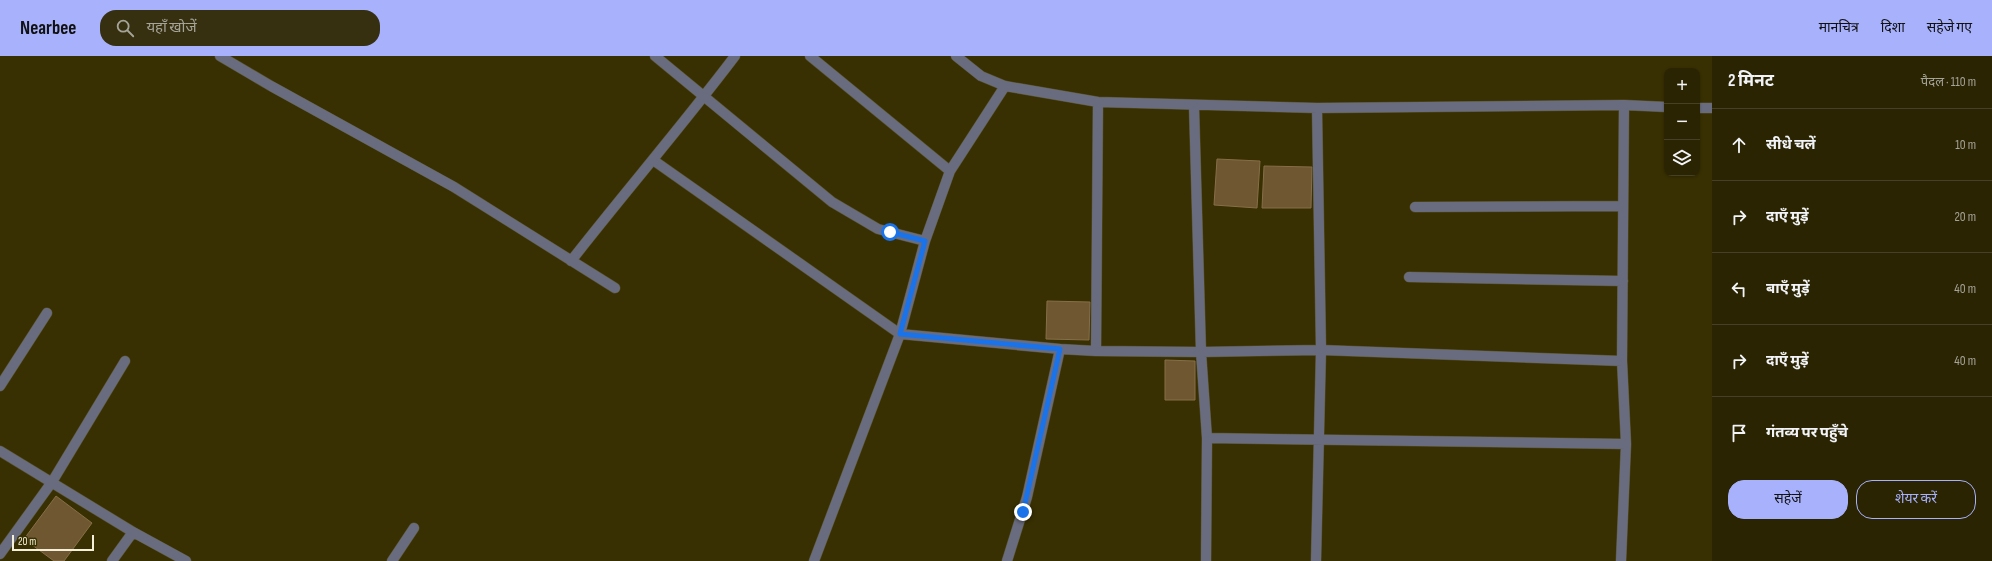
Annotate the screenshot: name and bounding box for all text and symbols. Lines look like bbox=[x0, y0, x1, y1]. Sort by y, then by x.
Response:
search box bbox=[100, 10, 380, 46]
text: Nearbee bbox=[20, 17, 76, 40]
icon: search bbox=[114, 17, 136, 39]
text: यहाँ खोजें bbox=[146, 18, 197, 37]
text: मानचित्र bbox=[1819, 19, 1859, 36]
text: दिशा bbox=[1881, 19, 1905, 36]
text: सहेजे गए bbox=[1927, 19, 1972, 36]
map controls bbox=[1664, 68, 1700, 176]
button: + bbox=[1664, 68, 1700, 104]
text: 2 मिनट bbox=[1728, 71, 1774, 91]
text: पैदल · 110 m bbox=[1921, 74, 1976, 90]
button: − bbox=[1664, 104, 1700, 140]
icon: ahead bbox=[1728, 134, 1750, 156]
text: सीधे चलें bbox=[1766, 135, 1816, 154]
text: 10 m bbox=[1955, 137, 1976, 153]
button: layers bbox=[1664, 140, 1700, 176]
icon: right bbox=[1728, 206, 1750, 228]
text: दाएँ मुड़ें bbox=[1766, 207, 1809, 226]
text: 20 m bbox=[1954, 209, 1976, 225]
route start bbox=[881, 223, 899, 241]
icon: left bbox=[1728, 278, 1750, 300]
text: बाएँ मुड़ें bbox=[1766, 279, 1809, 298]
text: 40 m bbox=[1954, 281, 1976, 297]
icon: right bbox=[1728, 350, 1750, 372]
text: दाएँ मुड़ें bbox=[1766, 351, 1809, 370]
text: 40 m bbox=[1954, 353, 1976, 369]
icon: arrive bbox=[1728, 422, 1750, 444]
text: गंतव्य पर पहुँचे bbox=[1766, 423, 1848, 442]
button: सहेजें bbox=[1728, 480, 1848, 519]
button: शेयर करें bbox=[1856, 480, 1976, 519]
route end bbox=[1014, 503, 1032, 521]
scale bar bbox=[12, 533, 94, 552]
text: 20 m bbox=[18, 535, 36, 548]

